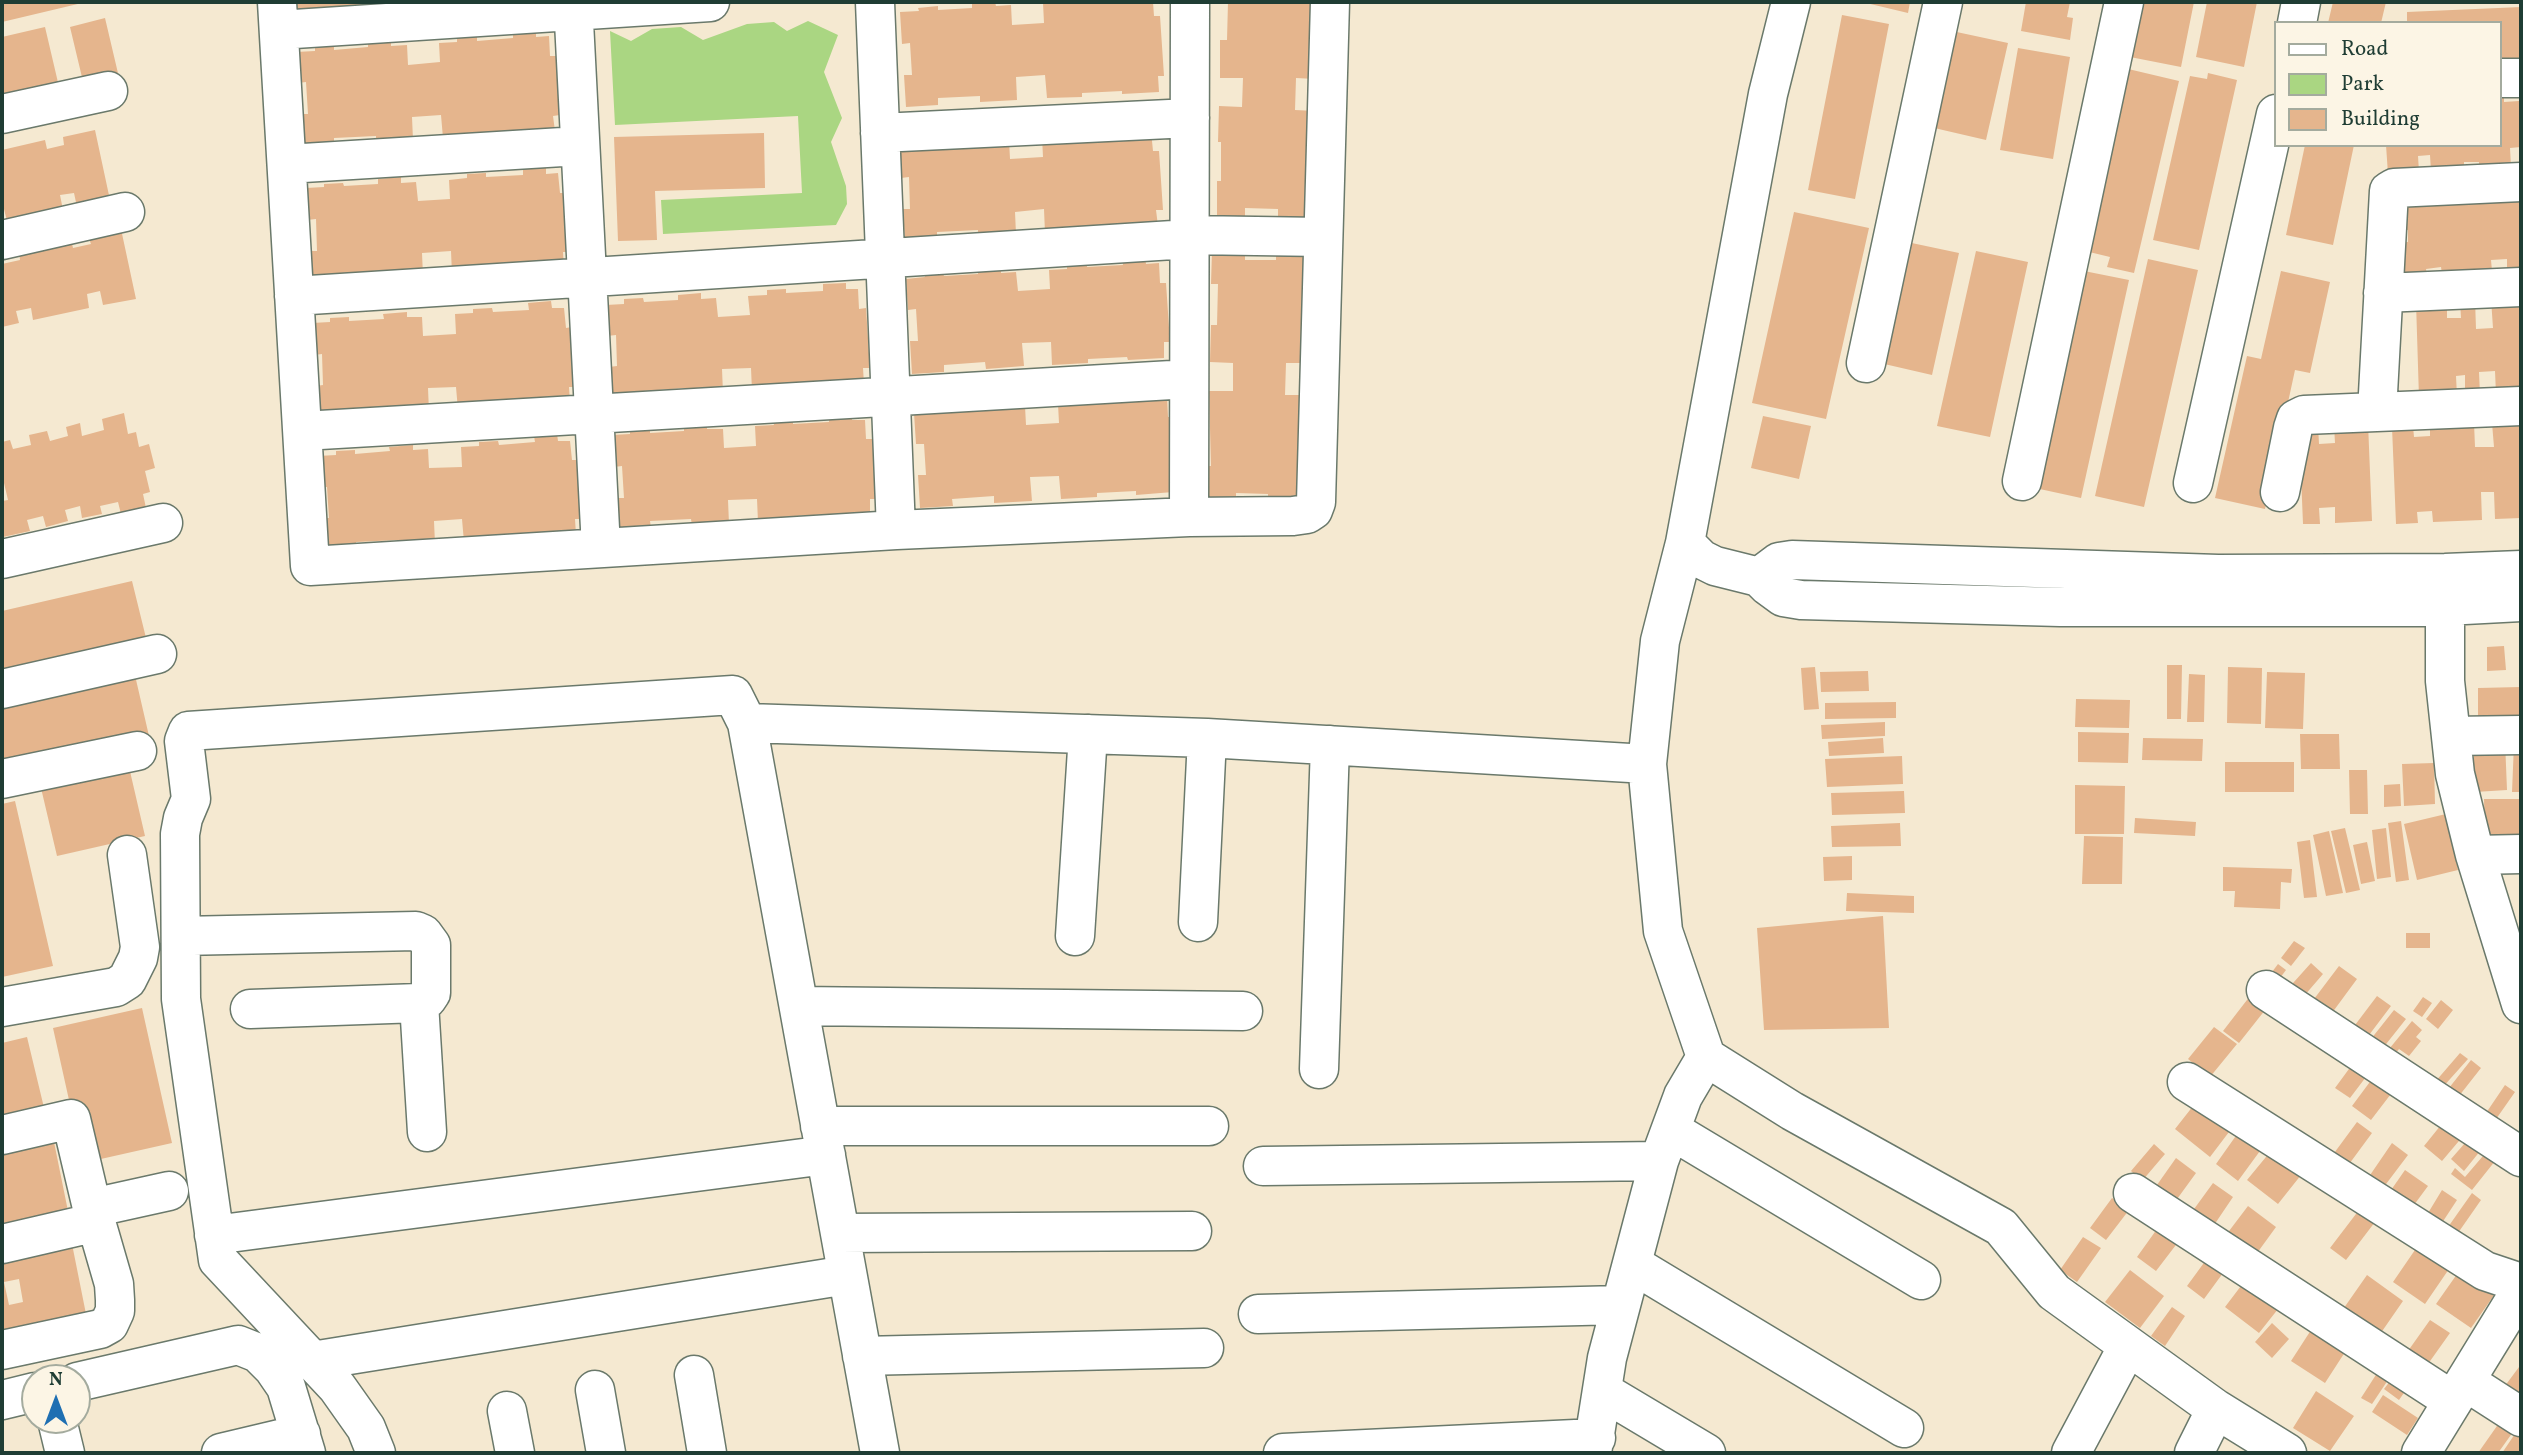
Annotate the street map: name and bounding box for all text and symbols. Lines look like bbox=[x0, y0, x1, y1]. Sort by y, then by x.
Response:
legend bbox=[2274, 21, 2502, 147]
text: Road bbox=[2341, 35, 2388, 64]
text: Park bbox=[2341, 70, 2384, 99]
text: Building bbox=[2341, 105, 2420, 134]
north arrow bbox=[21, 1364, 91, 1434]
text: N bbox=[49, 1367, 63, 1393]

